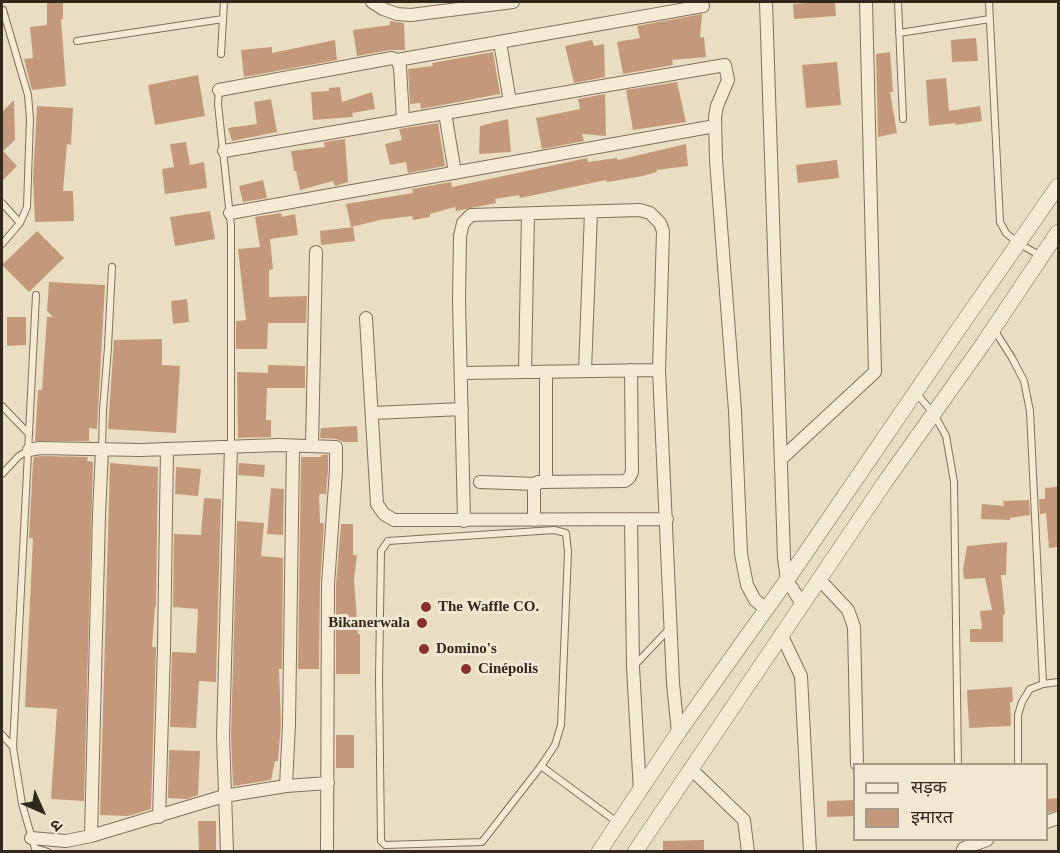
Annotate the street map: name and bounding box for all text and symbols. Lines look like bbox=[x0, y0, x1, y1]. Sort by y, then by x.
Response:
place label: The Waffle CO. bbox=[438, 598, 547, 616]
marker: The Waffle CO. bbox=[419, 600, 433, 614]
place label: Bikanerwala bbox=[317, 614, 410, 632]
marker: Bikanerwala bbox=[415, 616, 429, 630]
place label: Domino's bbox=[436, 640, 507, 658]
marker: Domino's bbox=[417, 642, 431, 656]
place label: Cinépolis bbox=[478, 660, 546, 678]
marker: Cinépolis bbox=[459, 662, 473, 676]
legend bbox=[853, 763, 1048, 841]
text: सड़क bbox=[911, 777, 947, 800]
north arrow bbox=[12, 781, 72, 841]
text: इमारत bbox=[911, 807, 953, 830]
text: उ bbox=[44, 813, 66, 835]

